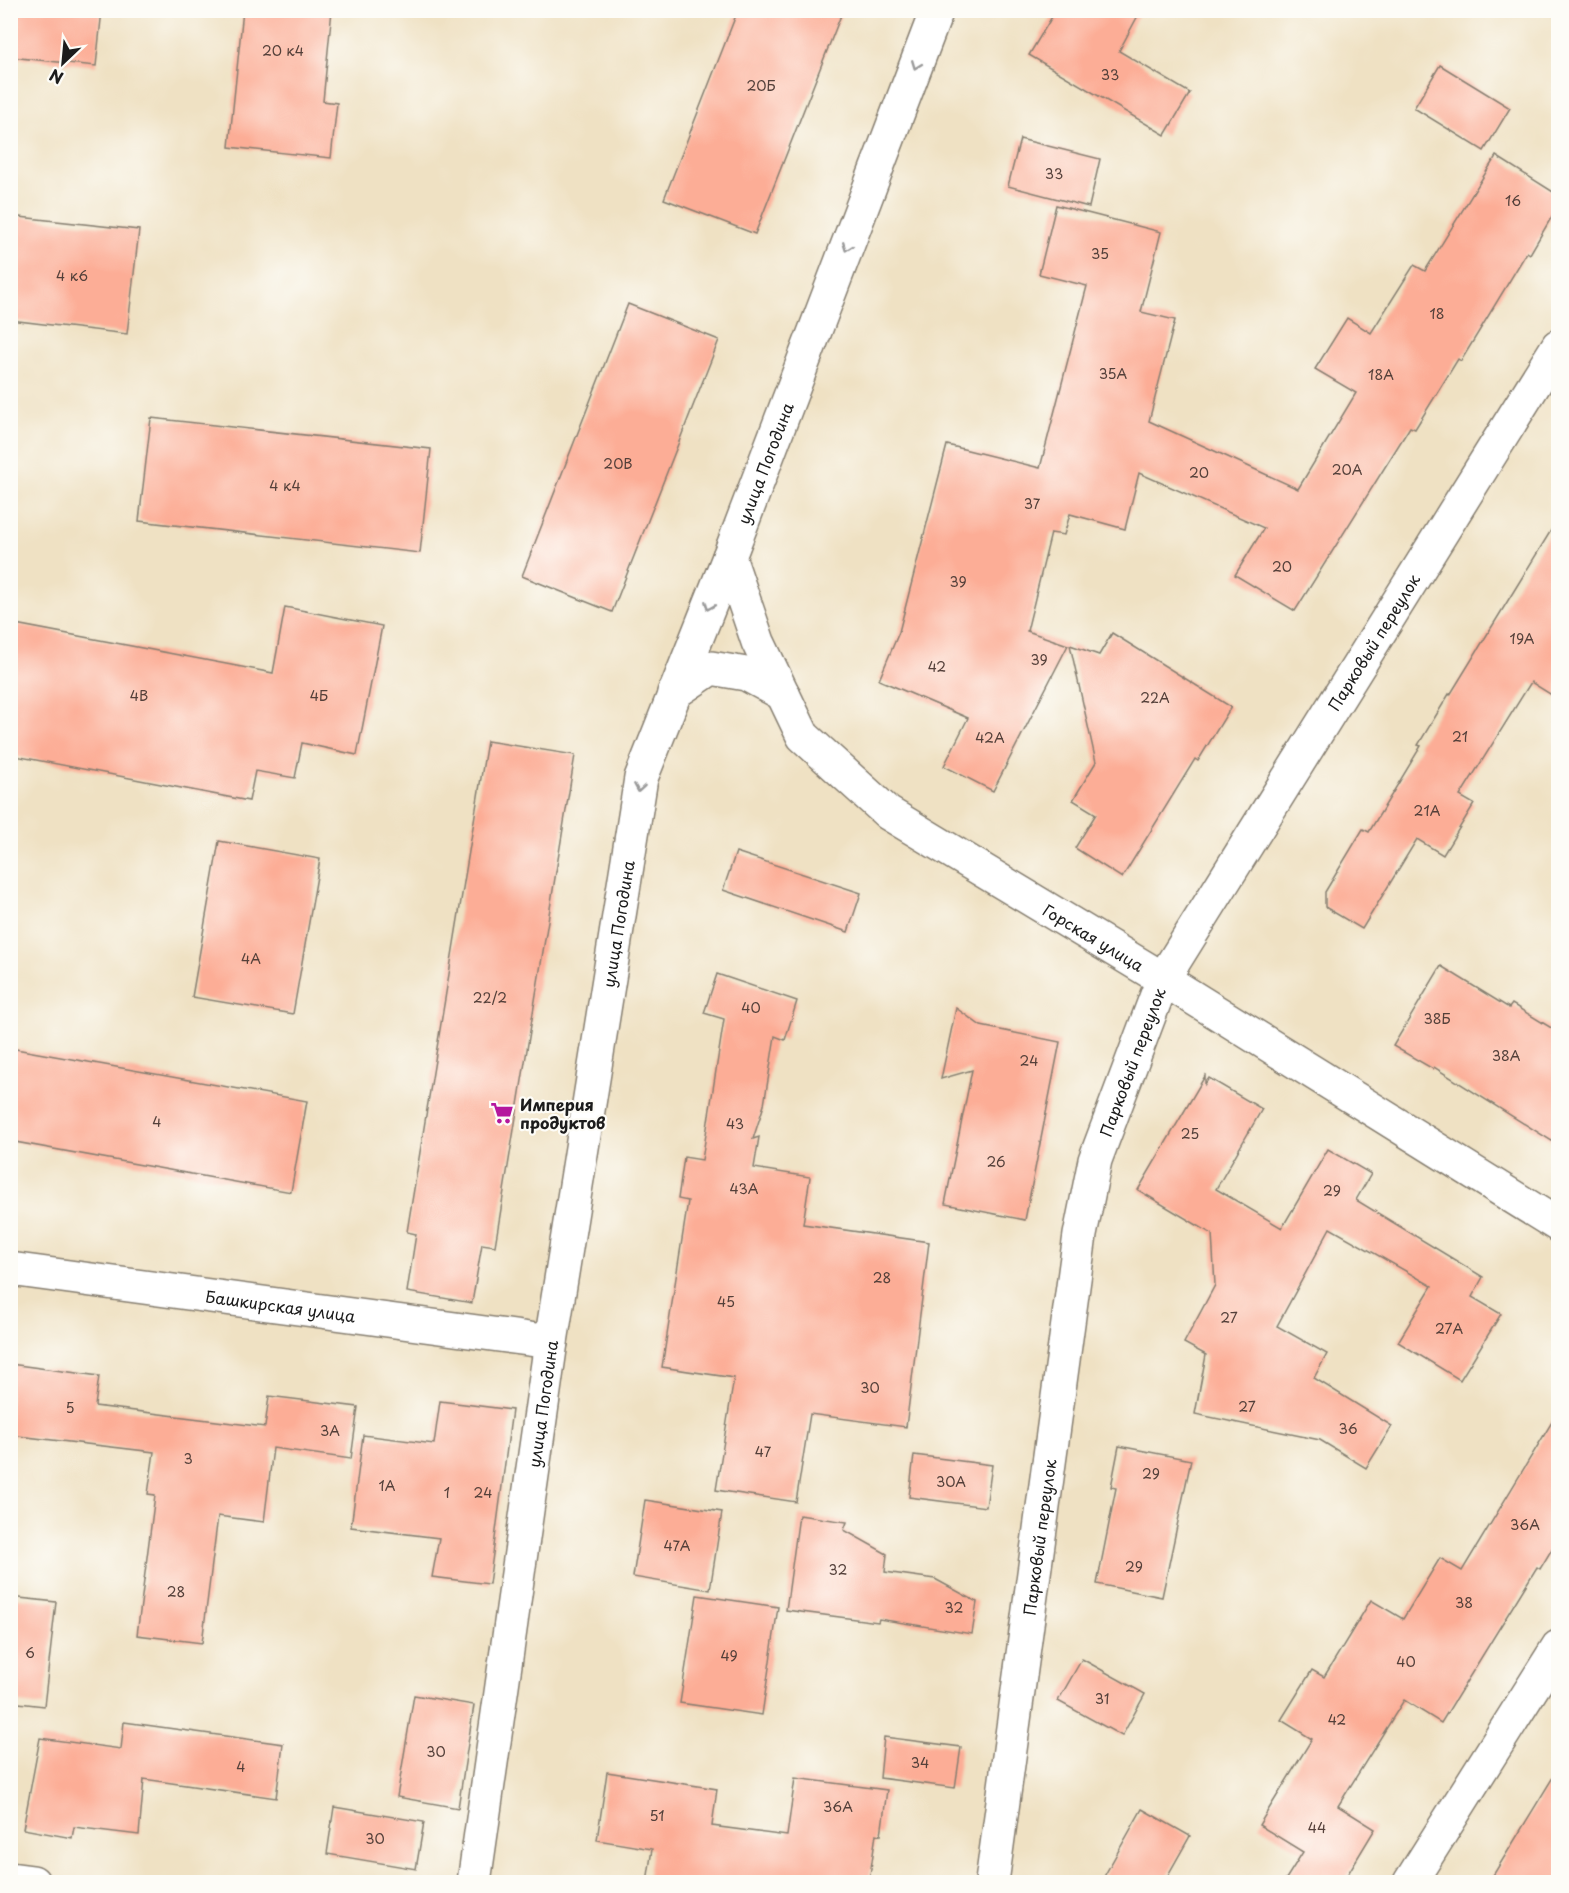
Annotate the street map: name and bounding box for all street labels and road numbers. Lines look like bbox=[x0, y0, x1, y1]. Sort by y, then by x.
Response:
street label: улица Погодина bbox=[731, 399, 799, 527]
street label: Парковый переулок bbox=[1321, 568, 1425, 715]
street label: улица Погодина bbox=[596, 859, 640, 989]
street label: Горская улица bbox=[1039, 897, 1149, 977]
street label: Парковый переулок bbox=[1093, 984, 1171, 1140]
street label: Башкирская улица bbox=[204, 1284, 357, 1328]
street label: улица Погодина bbox=[521, 1339, 563, 1469]
street label: Парковый переулок bbox=[1016, 1457, 1061, 1617]

